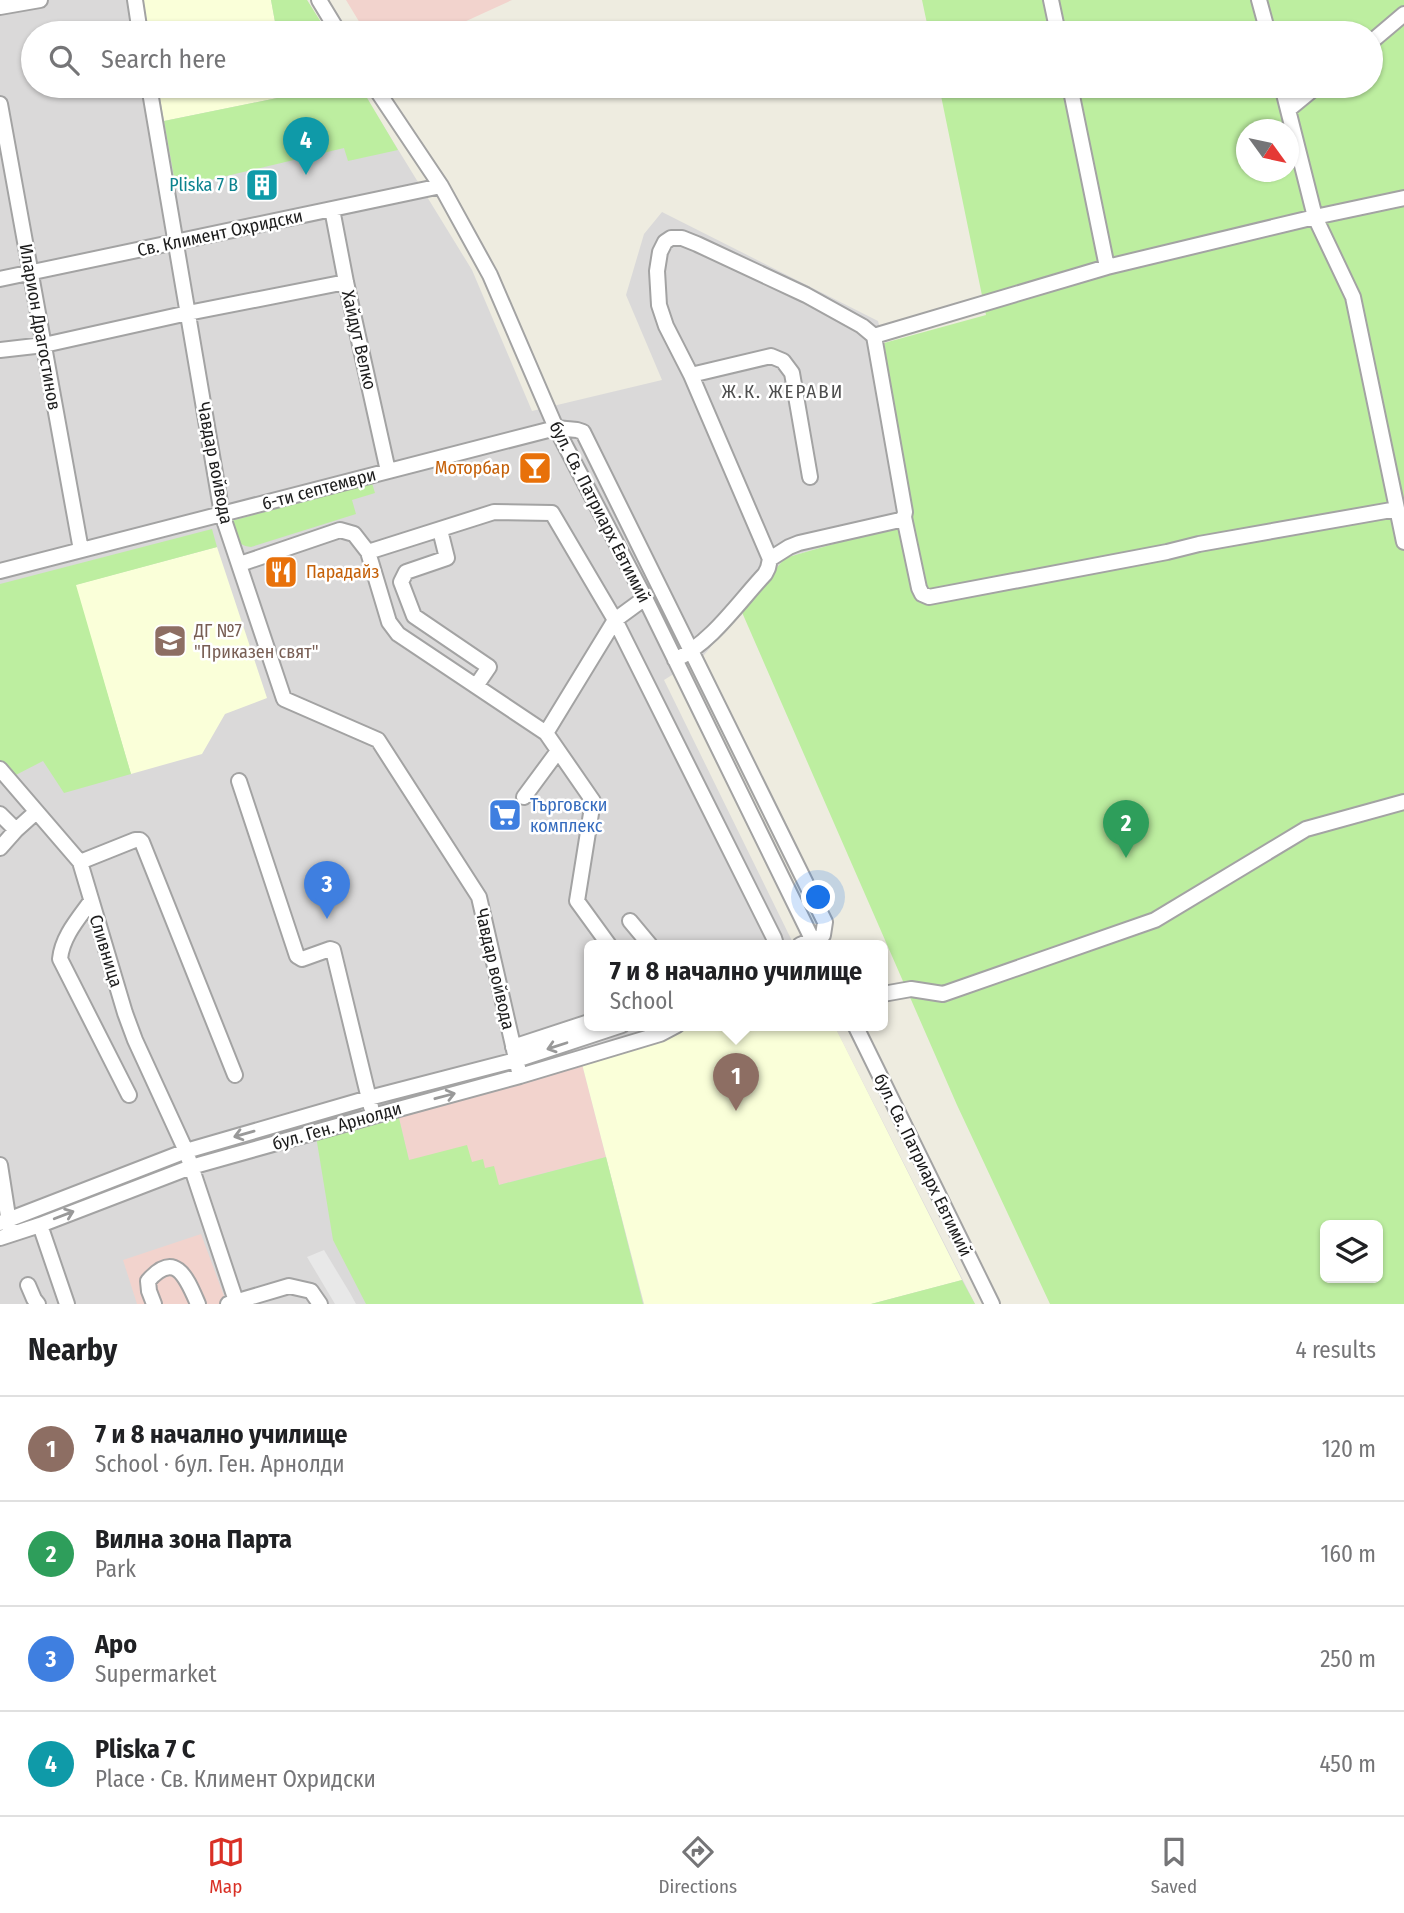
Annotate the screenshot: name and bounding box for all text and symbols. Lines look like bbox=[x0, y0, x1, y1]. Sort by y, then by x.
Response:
search box bbox=[21, 21, 1383, 98]
icon: search bbox=[45, 41, 83, 79]
text: Search here bbox=[101, 44, 226, 75]
pin: 4 bbox=[283, 117, 329, 175]
north arrow bbox=[1236, 119, 1299, 182]
building icon: Pliska 7 B bbox=[243, 166, 281, 204]
place label: Pliska 7 B bbox=[169, 174, 238, 196]
street label: Св. Климент Охридски bbox=[135, 205, 305, 261]
street label: Иларион Драгостинов bbox=[15, 242, 65, 412]
street label: Хайдут Велко bbox=[337, 288, 381, 392]
district label: Ж.К. ЖЕРАВИ bbox=[722, 380, 844, 403]
street label: Чавдар войвода bbox=[192, 400, 238, 526]
street label: бул. Св. Патриарх Евтимий bbox=[545, 418, 655, 606]
bar icon: Моторбар bbox=[516, 449, 554, 487]
place label: Моторбар bbox=[435, 457, 510, 479]
street label: 6-ти септември bbox=[260, 463, 378, 515]
restaurant icon: Парадайз bbox=[262, 553, 300, 591]
place label: Парадайз bbox=[306, 561, 379, 583]
place label: ДГ №7 "Приказен свят" bbox=[193, 620, 318, 663]
school or university icon: ДГ №7 "Приказен свят" bbox=[151, 622, 189, 660]
place label: Търговски комплекс bbox=[530, 794, 608, 837]
supermarket icon: Търговски комплекс bbox=[486, 796, 524, 834]
pin: 2 bbox=[1103, 800, 1149, 858]
pin: 3 bbox=[304, 861, 350, 919]
your location bbox=[801, 880, 835, 914]
street label: Чавдар войвода bbox=[470, 906, 520, 1032]
street label: Сливница bbox=[85, 912, 127, 990]
popup bbox=[584, 940, 888, 1031]
text: 7 и 8 начално училище bbox=[610, 956, 862, 987]
text: School bbox=[610, 987, 673, 1015]
one-way arrow bbox=[547, 1041, 569, 1053]
pin: 1 bbox=[713, 1053, 759, 1111]
street label: бул. Св. Патриарх Евтимий bbox=[869, 1070, 977, 1260]
one-way arrow bbox=[433, 1089, 456, 1102]
street label: бул. Ген. Арнолди bbox=[270, 1097, 404, 1155]
one-way arrow bbox=[233, 1129, 255, 1142]
one-way arrow bbox=[53, 1208, 75, 1221]
map controls bbox=[1320, 1220, 1383, 1283]
button: layers bbox=[1320, 1220, 1383, 1283]
text: Nearby bbox=[28, 1332, 117, 1368]
text: 4 results bbox=[1295, 1336, 1376, 1364]
text: 7 и 8 начално училище bbox=[95, 1419, 347, 1450]
text: 1 bbox=[46, 1435, 56, 1463]
text: 120 m bbox=[1322, 1435, 1376, 1463]
text: School · бул. Ген. Арнолди bbox=[95, 1450, 345, 1478]
text: Вилна зона Парта bbox=[95, 1524, 292, 1555]
text: 2 bbox=[46, 1540, 56, 1568]
text: 160 m bbox=[1321, 1540, 1376, 1568]
text: Park bbox=[95, 1555, 136, 1583]
text: Аро bbox=[95, 1629, 137, 1660]
text: 3 bbox=[46, 1645, 56, 1673]
text: 250 m bbox=[1320, 1645, 1376, 1673]
text: Supermarket bbox=[95, 1660, 216, 1688]
text: Pliska 7 C bbox=[95, 1734, 195, 1765]
text: 4 bbox=[45, 1750, 57, 1778]
text: 450 m bbox=[1319, 1750, 1376, 1778]
text: Place · Св. Климент Охридски bbox=[95, 1765, 376, 1793]
tab: Map bbox=[207, 1833, 245, 1898]
tab: Directions bbox=[659, 1833, 737, 1898]
tab: Saved bbox=[1151, 1833, 1197, 1898]

